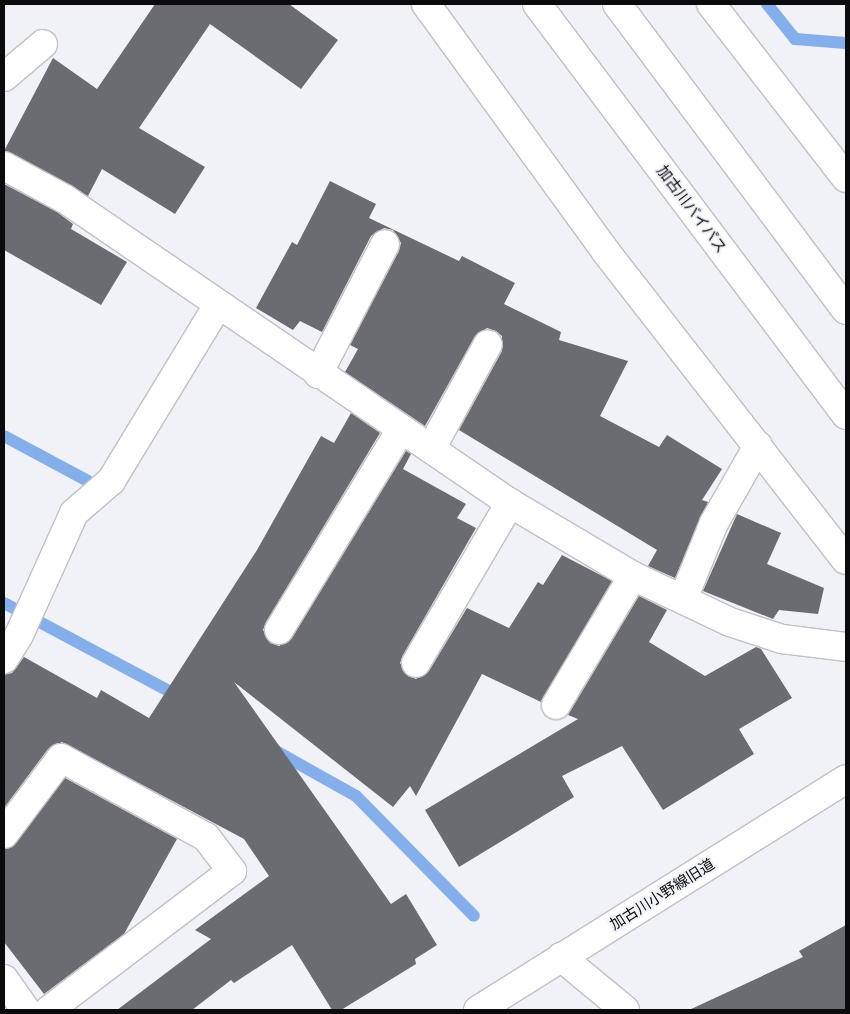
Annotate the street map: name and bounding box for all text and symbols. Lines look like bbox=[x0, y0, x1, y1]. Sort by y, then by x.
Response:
street label: 加古川バイパス bbox=[653, 162, 731, 256]
street label: 加古川小野線旧道 bbox=[606, 855, 718, 933]

